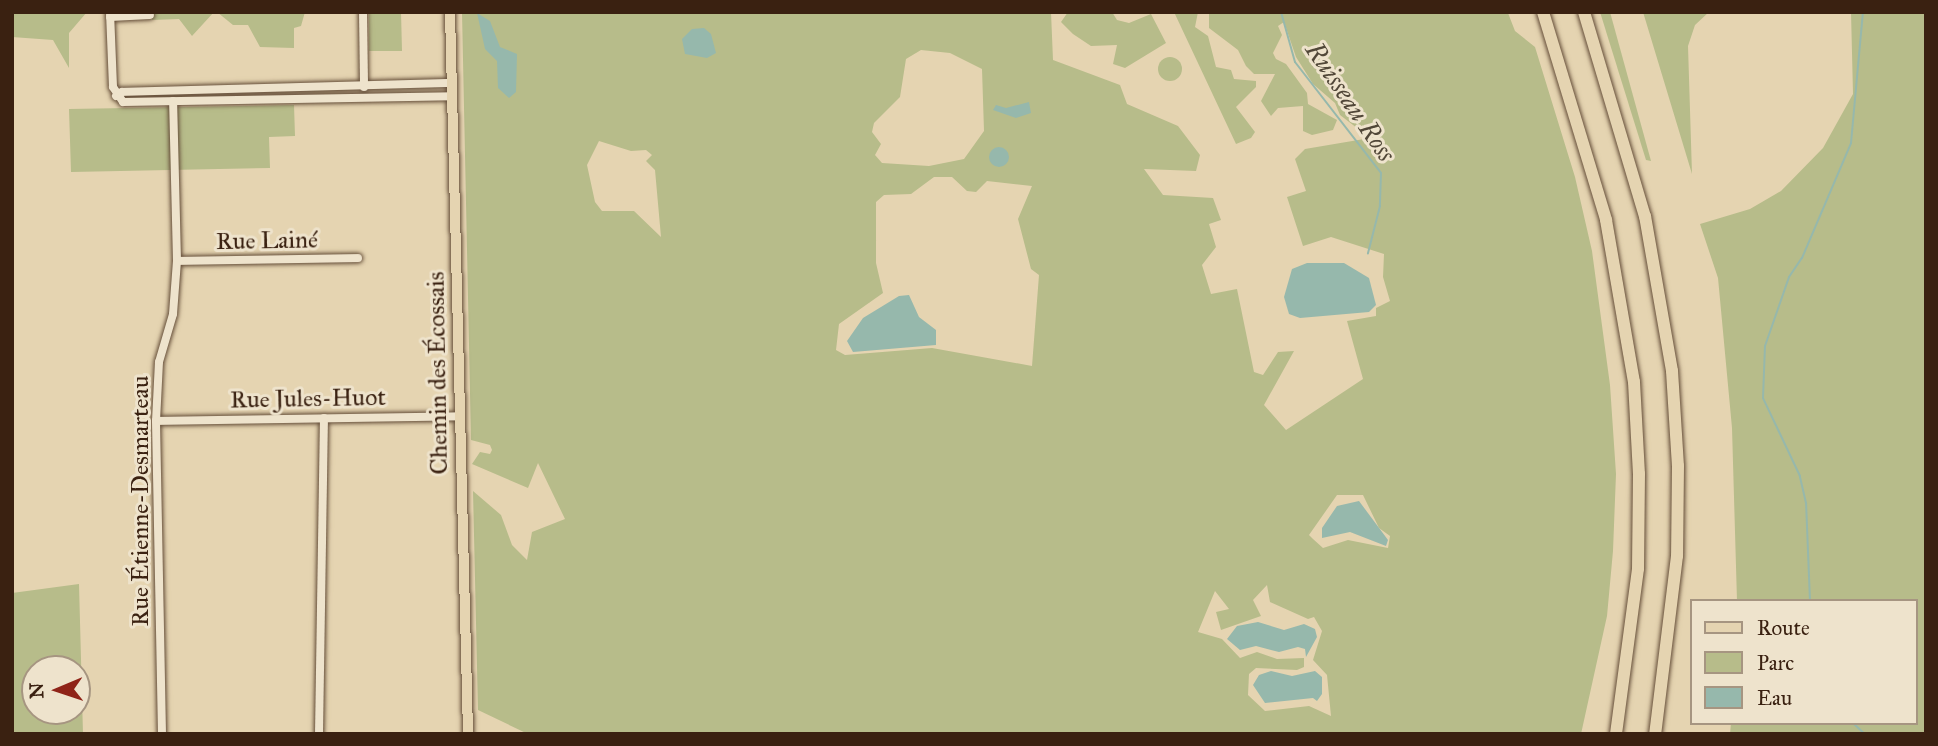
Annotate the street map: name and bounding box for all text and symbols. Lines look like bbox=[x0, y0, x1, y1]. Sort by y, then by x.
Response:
water label: Ruisseau Ross bbox=[1299, 36, 1401, 168]
street label: Rue Lainé bbox=[216, 226, 318, 256]
street label: Chemin des Écossais bbox=[422, 271, 454, 475]
street label: Rue Étienne-Desmarteau bbox=[127, 375, 155, 627]
street label: Rue Jules-Huot bbox=[230, 383, 386, 415]
legend bbox=[1689, 599, 1917, 725]
text: Route bbox=[1757, 615, 1810, 641]
text: Parc bbox=[1757, 650, 1794, 676]
north arrow bbox=[21, 655, 91, 725]
text: N bbox=[25, 682, 48, 699]
text: Eau bbox=[1757, 685, 1792, 711]

